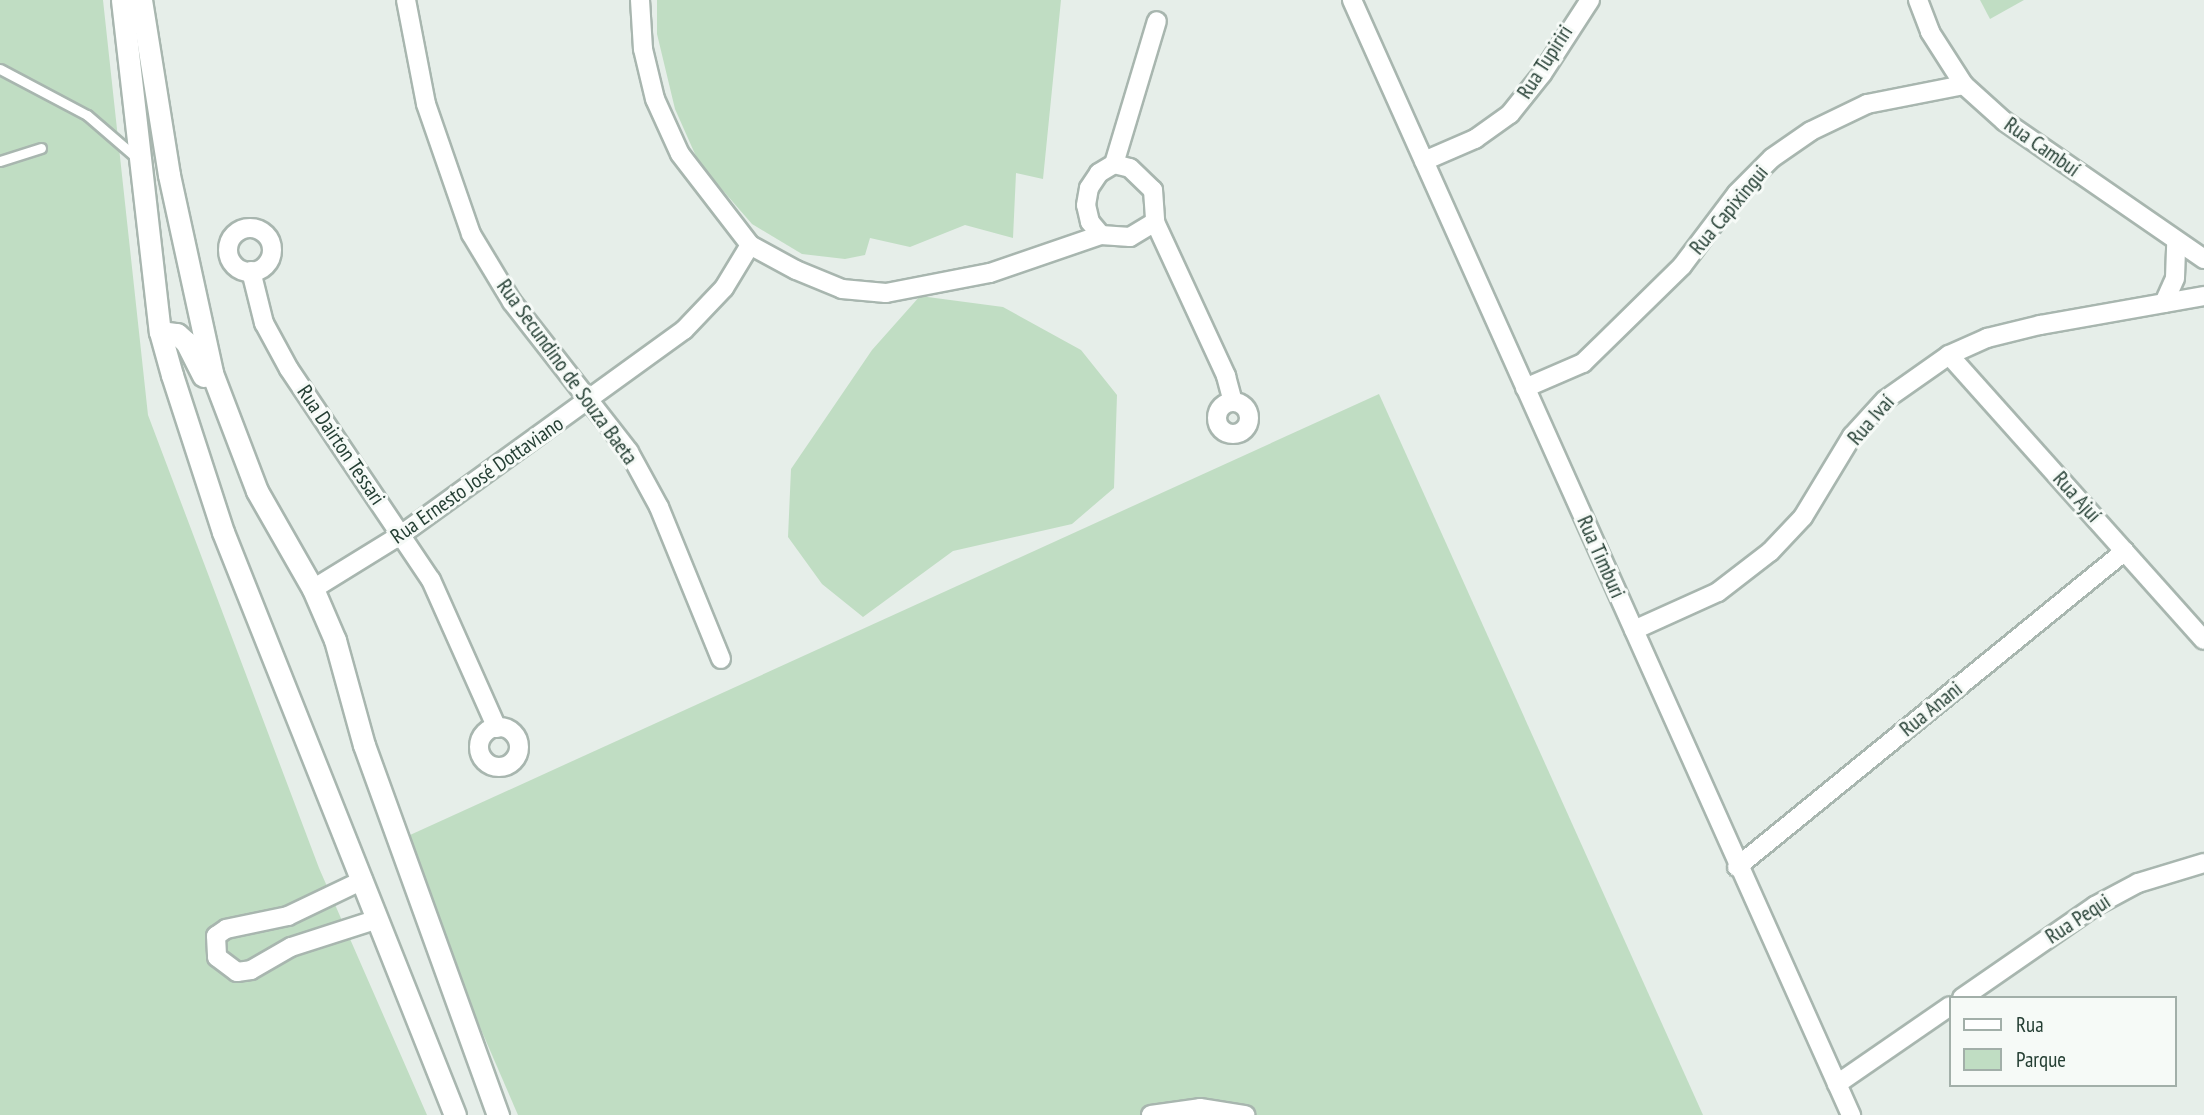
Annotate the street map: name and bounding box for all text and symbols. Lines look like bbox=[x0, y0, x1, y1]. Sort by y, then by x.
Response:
street label: Rua Tupiriri bbox=[1512, 20, 1578, 104]
street label: Rua Cambuí bbox=[1999, 112, 2085, 182]
street label: Rua Capixingui bbox=[1684, 160, 1774, 260]
street label: Rua Secundino de Souza Baeta bbox=[491, 275, 643, 469]
street label: Rua Dairton Tessari bbox=[292, 380, 390, 510]
street label: Rua Ivaí bbox=[1842, 390, 1900, 450]
street label: Rua Ernesto José Dottaviano bbox=[386, 411, 568, 549]
street label: Rua Ajuí bbox=[2048, 466, 2106, 528]
street label: Rua Timburi bbox=[1572, 512, 1630, 602]
street label: Rua Anani bbox=[1895, 676, 1967, 742]
street label: Rua Pequi bbox=[2041, 889, 2115, 949]
legend bbox=[1948, 996, 2176, 1087]
text: Rua bbox=[2016, 1011, 2044, 1038]
text: Parque bbox=[2016, 1046, 2066, 1073]

